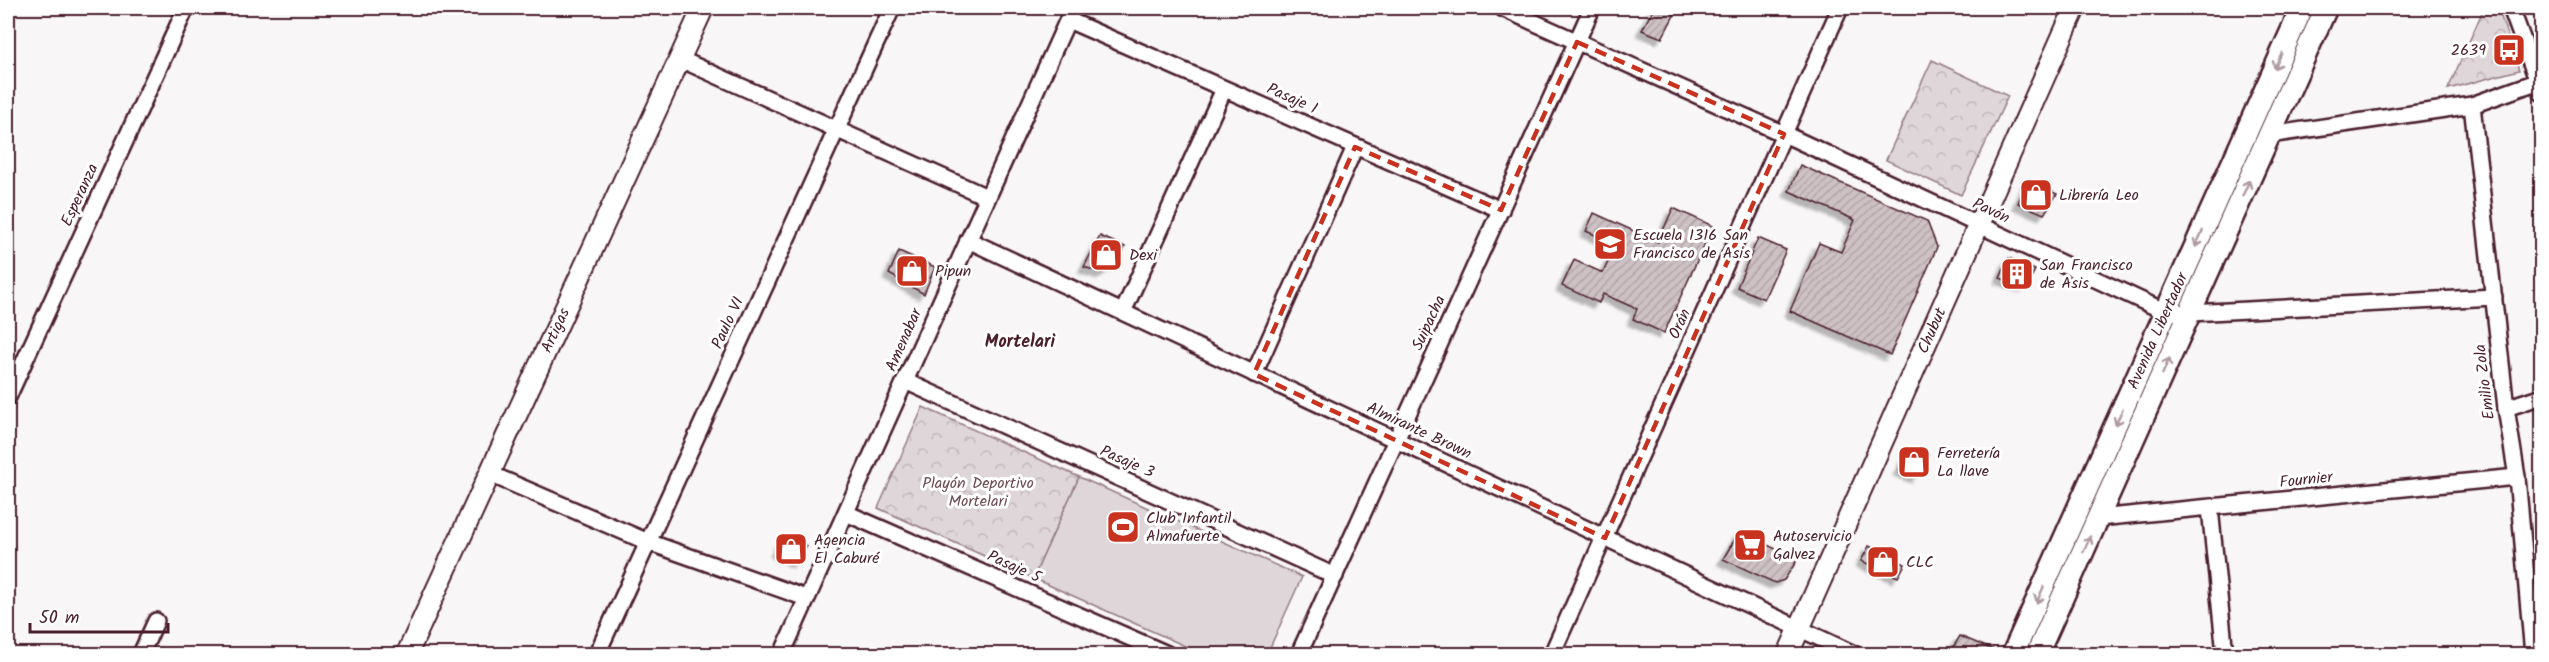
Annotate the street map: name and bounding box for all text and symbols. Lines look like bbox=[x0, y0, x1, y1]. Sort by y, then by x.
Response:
bus stop icon: 2639 bbox=[2491, 32, 2527, 68]
place label: 2639 bbox=[2451, 38, 2486, 63]
one-way arrow bbox=[2272, 51, 2284, 69]
street label: Pasaje 1 bbox=[1263, 77, 1321, 121]
street label: Esperanza bbox=[55, 159, 105, 231]
shop icon: Librería Leo bbox=[2018, 177, 2054, 213]
one-way arrow bbox=[2241, 179, 2252, 197]
place label: Librería Leo bbox=[2059, 183, 2139, 208]
street label: Pavón bbox=[1968, 191, 2014, 231]
place label: Escuela 1316 San Francisco de Asis bbox=[1633, 223, 1750, 266]
school or university icon: Escuela 1316 San Francisco de Asis bbox=[1592, 226, 1628, 262]
one-way arrow bbox=[2193, 229, 2204, 247]
shop icon: Dexi bbox=[1088, 237, 1124, 273]
place label: Dexi bbox=[1129, 243, 1158, 268]
shop icon: Pipun bbox=[894, 253, 930, 289]
place label: San Francisco de Asis bbox=[2040, 253, 2133, 296]
building icon: San Francisco de Asis bbox=[1999, 256, 2035, 292]
place label: Pipun bbox=[935, 259, 971, 284]
street label: Avenida Libertador bbox=[2120, 267, 2195, 393]
street label: Suipacha bbox=[1405, 291, 1453, 355]
street label: Paulo VI bbox=[705, 293, 751, 353]
street label: Amenabar bbox=[879, 303, 930, 376]
street label: Chubut bbox=[1911, 303, 1953, 358]
street label: Artigas bbox=[534, 304, 577, 357]
street label: Orán bbox=[1662, 305, 1698, 343]
district label: Mortelari bbox=[985, 328, 1056, 357]
street label: Emilio Zola bbox=[2468, 343, 2502, 421]
one-way arrow bbox=[2161, 357, 2173, 375]
street label: Almirante Brown bbox=[1362, 396, 1476, 466]
one-way arrow bbox=[2113, 407, 2125, 425]
street label: Pasaje 3 bbox=[1096, 439, 1158, 485]
place label: Ferretería La llave bbox=[1937, 441, 2000, 484]
shop icon: Ferretería La llave bbox=[1896, 444, 1932, 480]
street label: Fournier bbox=[2278, 465, 2336, 495]
park label: Playón Deportivo Mortelari bbox=[922, 471, 1034, 514]
place label: Club Infantil Almafuerte bbox=[1146, 506, 1232, 549]
sports icon: Club Infantil Almafuerte bbox=[1105, 509, 1141, 545]
place label: Autoservicio Galvez bbox=[1773, 524, 1852, 567]
supermarket icon: Autoservicio Galvez bbox=[1732, 527, 1768, 563]
place label: Agencia El Caburé bbox=[814, 528, 880, 571]
shop icon: Agencia El Caburé bbox=[773, 531, 809, 567]
one-way arrow bbox=[2082, 535, 2093, 553]
street label: Pasaje 5 bbox=[983, 544, 1046, 591]
shop icon: CLC bbox=[1865, 544, 1901, 580]
place label: CLC bbox=[1906, 550, 1934, 575]
one-way arrow bbox=[2033, 585, 2045, 603]
scale bar bbox=[30, 596, 168, 634]
text: 50 m bbox=[39, 604, 79, 633]

